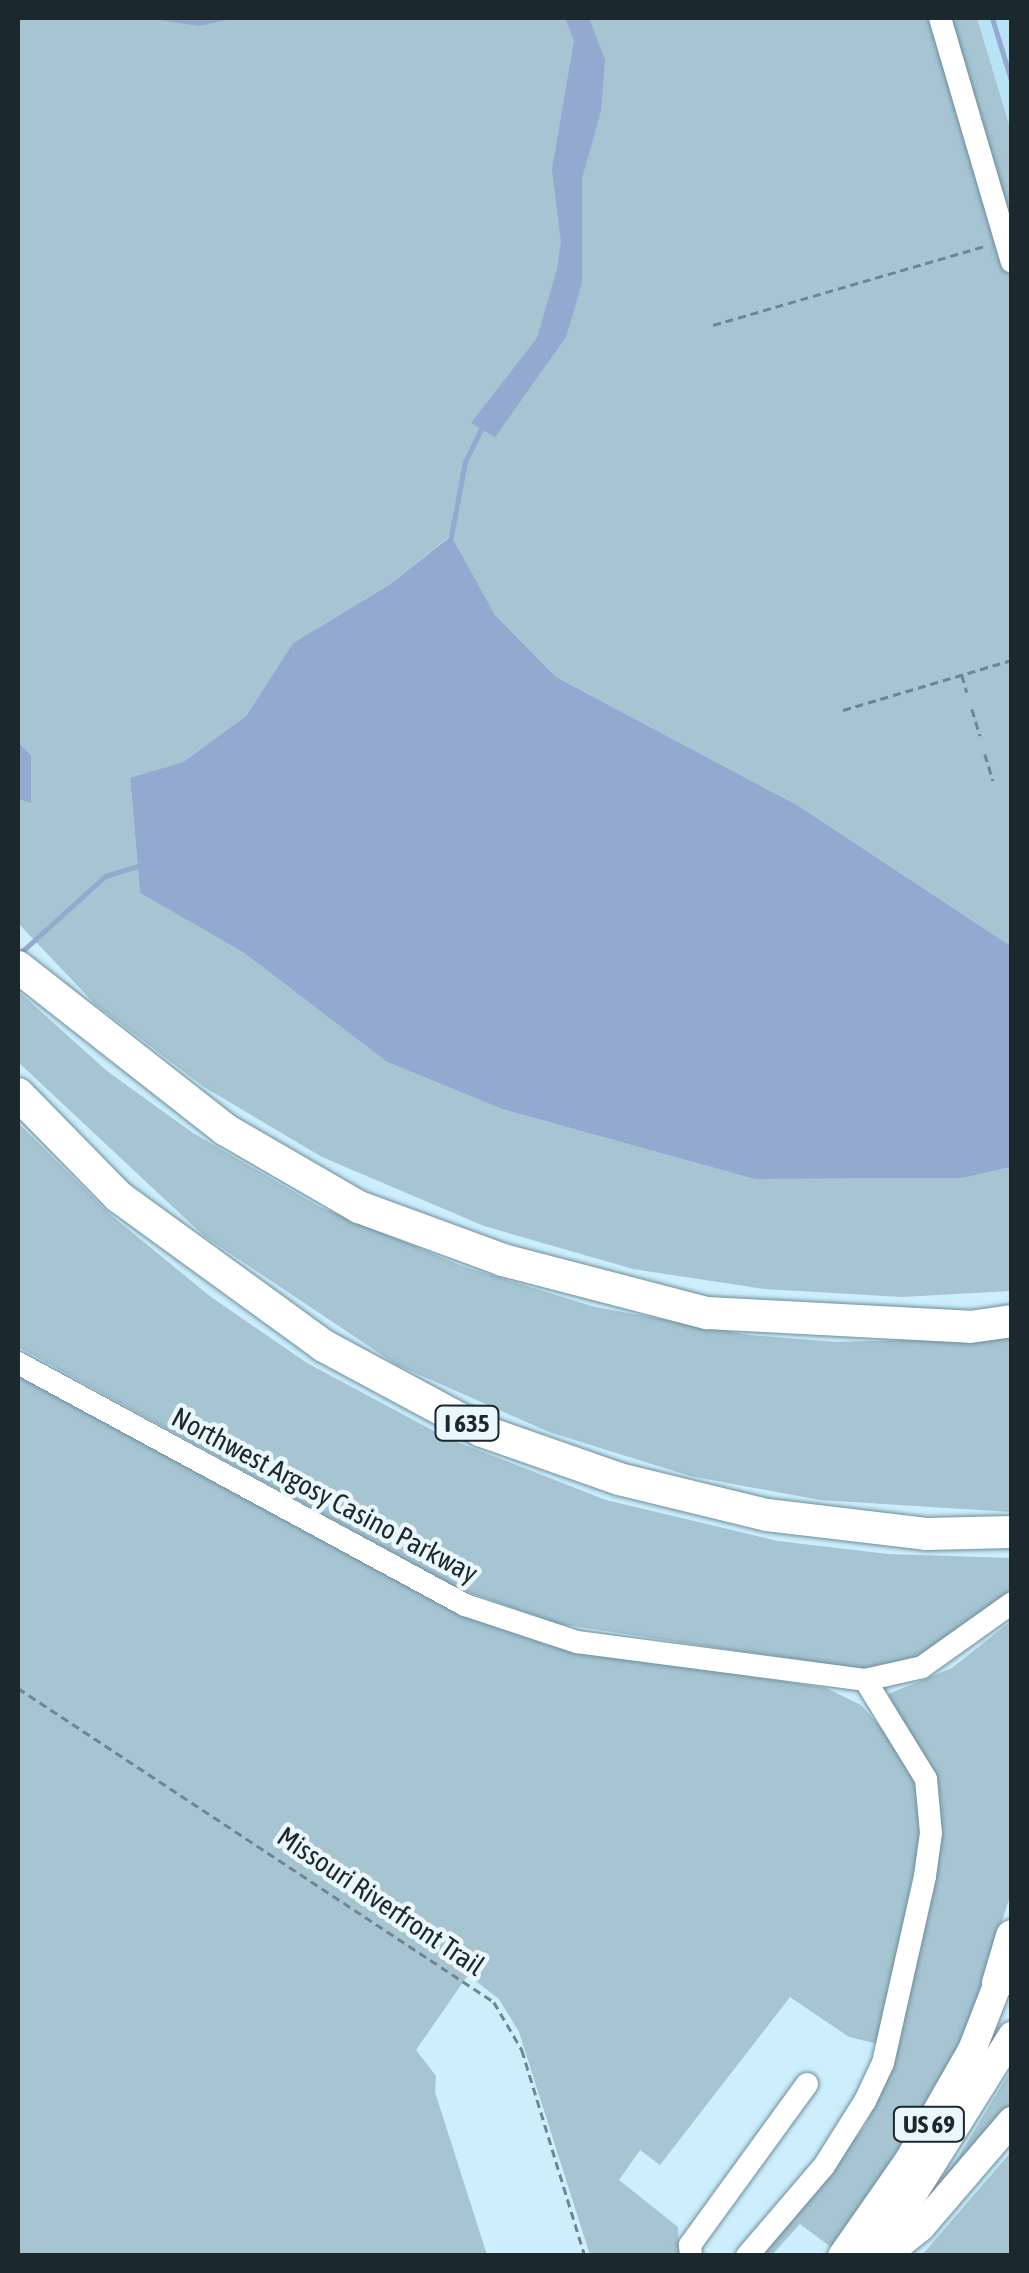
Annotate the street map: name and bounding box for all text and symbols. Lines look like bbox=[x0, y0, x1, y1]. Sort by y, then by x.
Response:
street label: Northwest Argosy Casino Parkway bbox=[166, 1400, 484, 1590]
road number: I 635 bbox=[432, 1403, 502, 1443]
street label: Missouri Riverfront Trail bbox=[271, 1819, 491, 1983]
road number: US 69 bbox=[892, 2104, 966, 2144]

